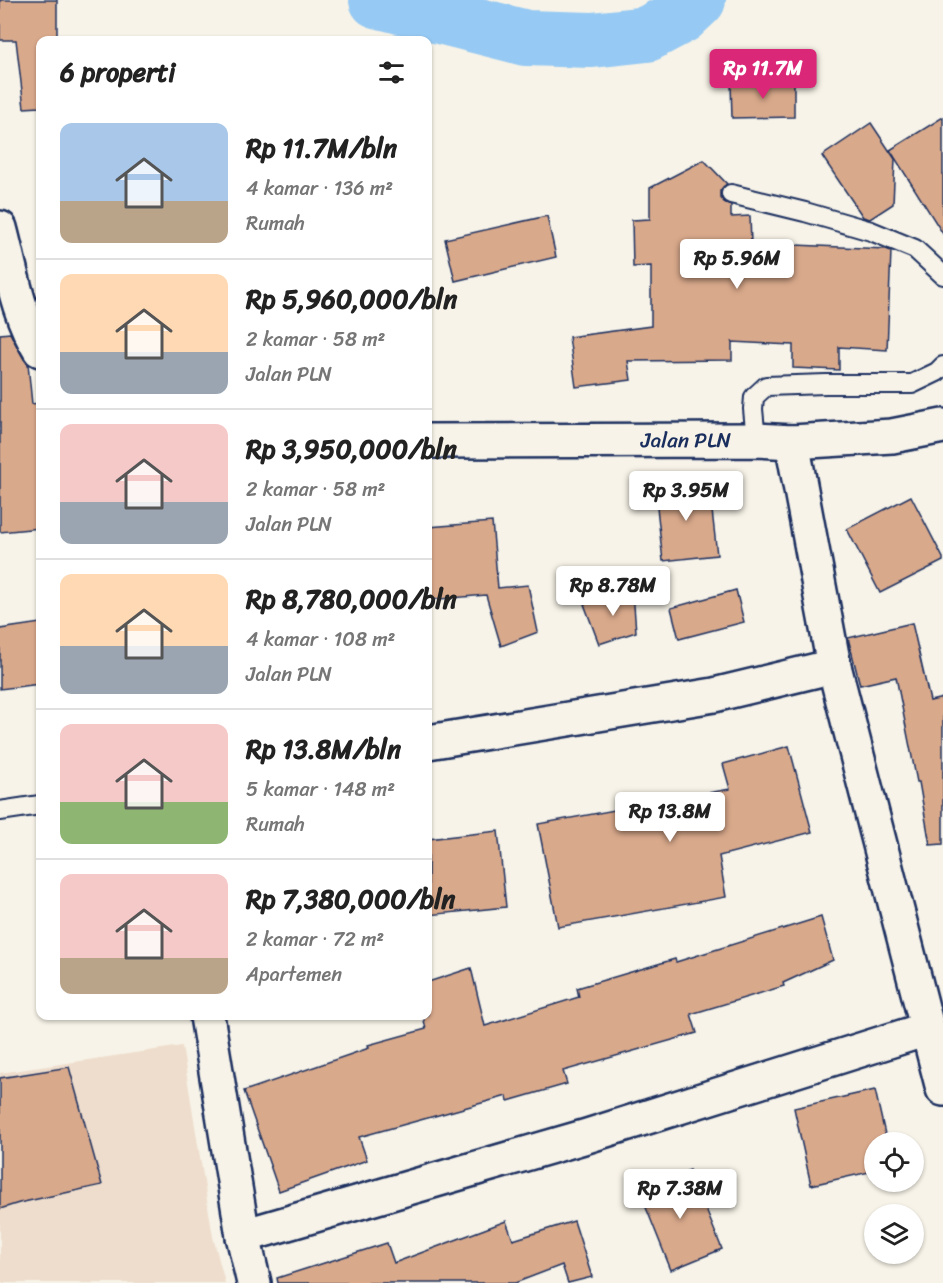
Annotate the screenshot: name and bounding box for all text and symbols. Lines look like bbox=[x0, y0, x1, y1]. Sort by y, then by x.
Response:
text: 6 properti bbox=[60, 49, 175, 95]
pin: Rp 11.7M bbox=[701, 49, 825, 100]
text: Rp 11.7M bbox=[724, 51, 802, 86]
icon: filters bbox=[375, 56, 408, 89]
text: Rp 11.7M/bln bbox=[246, 125, 397, 171]
icon: home bbox=[108, 147, 180, 219]
text: 4 kamar · 136 m² bbox=[246, 171, 393, 206]
text: Rumah bbox=[246, 206, 305, 241]
pin: Rp 5.96M bbox=[675, 239, 799, 290]
text: Rp 5.96M bbox=[694, 241, 780, 276]
text: Rp 5,960,000/bln bbox=[246, 276, 457, 322]
icon: home bbox=[108, 298, 180, 370]
text: 2 kamar · 58 m² bbox=[246, 322, 385, 357]
text: Jalan PLN bbox=[246, 357, 332, 392]
street label: Jalan PLN bbox=[640, 421, 732, 459]
text: Rp 3,950,000/bln bbox=[246, 426, 457, 472]
icon: home bbox=[108, 448, 180, 520]
pin: Rp 3.95M bbox=[624, 471, 748, 522]
text: 2 kamar · 58 m² bbox=[246, 472, 385, 507]
text: Rp 3.95M bbox=[643, 473, 729, 508]
text: Jalan PLN bbox=[246, 507, 332, 542]
pin: Rp 8.78M bbox=[551, 566, 675, 617]
text: Rp 8.78M bbox=[570, 568, 656, 603]
text: Rp 8,780,000/bln bbox=[246, 576, 457, 622]
icon: home bbox=[108, 598, 180, 670]
text: 4 kamar · 108 m² bbox=[246, 622, 395, 657]
text: Jalan PLN bbox=[246, 657, 332, 692]
text: Rp 13.8M/bln bbox=[246, 726, 401, 772]
icon: home bbox=[108, 748, 180, 820]
text: 5 kamar · 148 m² bbox=[246, 772, 395, 807]
pin: Rp 13.8M bbox=[608, 792, 732, 843]
text: Rp 13.8M bbox=[629, 794, 711, 829]
text: Rumah bbox=[246, 807, 305, 842]
text: Rp 7,380,000/bln bbox=[246, 876, 455, 922]
icon: home bbox=[108, 898, 180, 970]
text: 2 kamar · 72 m² bbox=[246, 922, 384, 957]
text: Apartemen bbox=[246, 957, 342, 992]
map controls bbox=[864, 1132, 924, 1264]
button: locate bbox=[864, 1132, 924, 1192]
pin: Rp 7.38M bbox=[618, 1169, 742, 1220]
text: Rp 7.38M bbox=[638, 1171, 722, 1206]
button: layers bbox=[864, 1204, 924, 1264]

